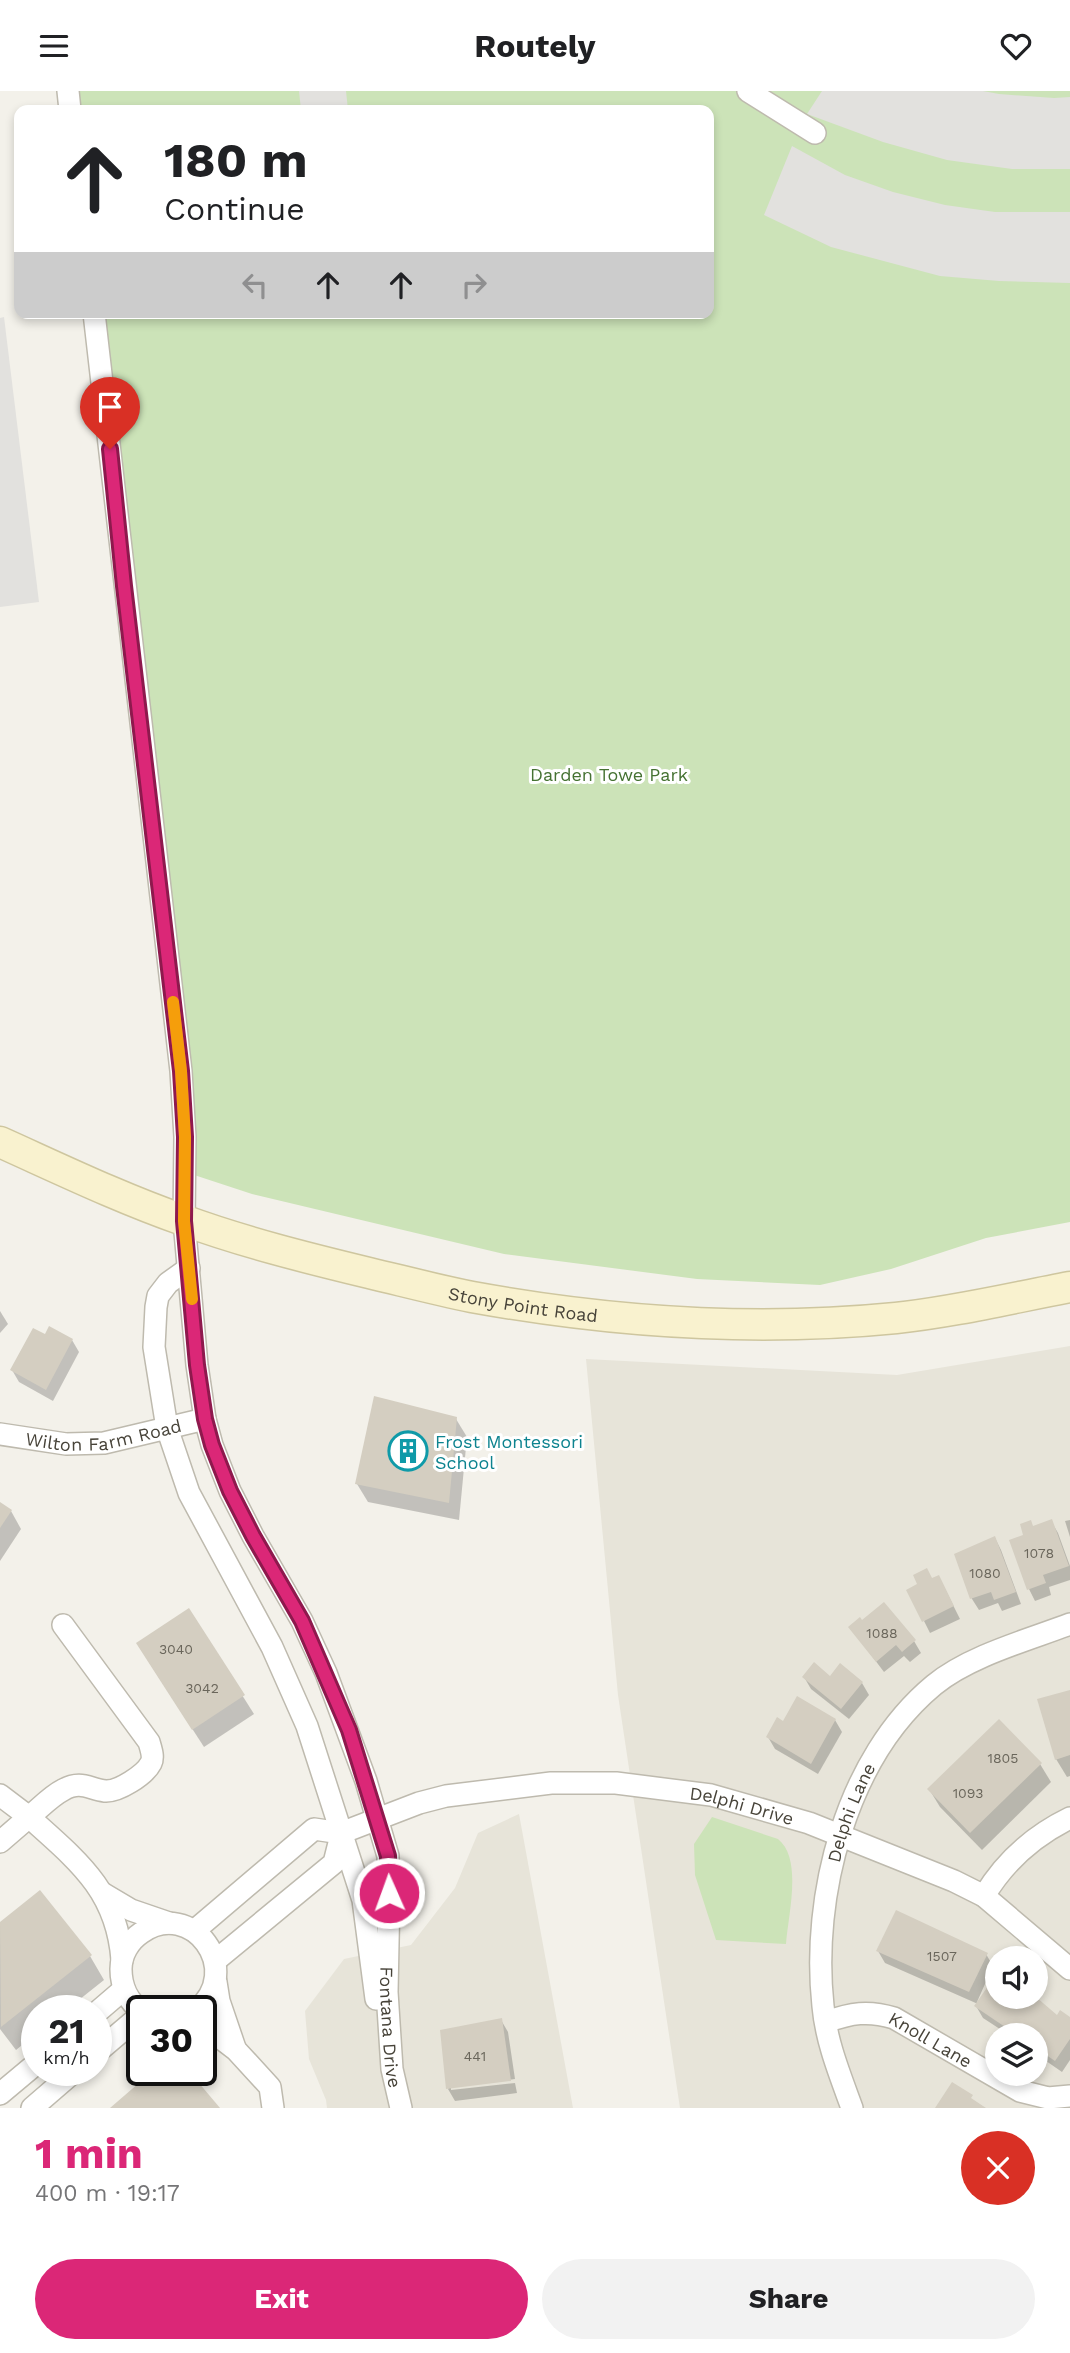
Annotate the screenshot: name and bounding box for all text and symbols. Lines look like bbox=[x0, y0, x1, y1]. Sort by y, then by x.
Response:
icon: menu bbox=[35, 27, 73, 65]
text: Routely bbox=[474, 27, 596, 65]
icon: heart bbox=[997, 27, 1035, 65]
text: 180 m bbox=[164, 131, 308, 189]
icon: ahead bbox=[49, 133, 140, 224]
text: Continue bbox=[164, 190, 305, 228]
icon: left bbox=[236, 266, 274, 304]
icon: ahead bbox=[309, 266, 347, 304]
icon: ahead bbox=[382, 266, 420, 304]
icon: right bbox=[455, 266, 493, 304]
pin bbox=[80, 377, 140, 449]
icon: arrive bbox=[91, 388, 129, 426]
park label: Darden Towe Park bbox=[530, 764, 688, 785]
street label: Stony Point Road bbox=[446, 1282, 599, 1326]
street label: Wilton Farm Road bbox=[24, 1414, 183, 1455]
building icon: Frost Montessori School bbox=[387, 1430, 429, 1472]
place label: Frost Montessori School bbox=[435, 1431, 583, 1473]
house number: 1078 bbox=[1024, 1545, 1054, 1561]
house number: 1080 bbox=[969, 1565, 1001, 1581]
house number: 1088 bbox=[866, 1625, 898, 1641]
house number: 3040 bbox=[159, 1641, 193, 1657]
house number: 3042 bbox=[185, 1680, 219, 1696]
house number: 1805 bbox=[988, 1750, 1018, 1766]
street label: Delphi Lane bbox=[822, 1759, 879, 1864]
street label: Delphi Drive bbox=[688, 1782, 796, 1829]
house number: 1093 bbox=[953, 1785, 983, 1801]
position arrow bbox=[352, 1856, 426, 1930]
map controls bbox=[985, 1946, 1048, 2086]
button: sound bbox=[985, 1946, 1048, 2009]
house number: 1507 bbox=[927, 1948, 957, 1964]
street label: Fontana Drive bbox=[376, 1966, 406, 2090]
speed limit sign: 30 bbox=[126, 1995, 217, 2086]
street label: Knoll Lane bbox=[885, 2007, 976, 2072]
text: 21 bbox=[49, 2010, 84, 2052]
button: layers bbox=[985, 2023, 1048, 2086]
text: km/h bbox=[43, 2047, 90, 2068]
house number: 441 bbox=[464, 2048, 486, 2064]
text: 1 min bbox=[35, 2129, 143, 2178]
button: close bbox=[961, 2131, 1035, 2205]
text: 400 m · 19:17 bbox=[35, 2180, 180, 2207]
button: Exit bbox=[35, 2259, 528, 2339]
button: Share bbox=[542, 2259, 1035, 2339]

